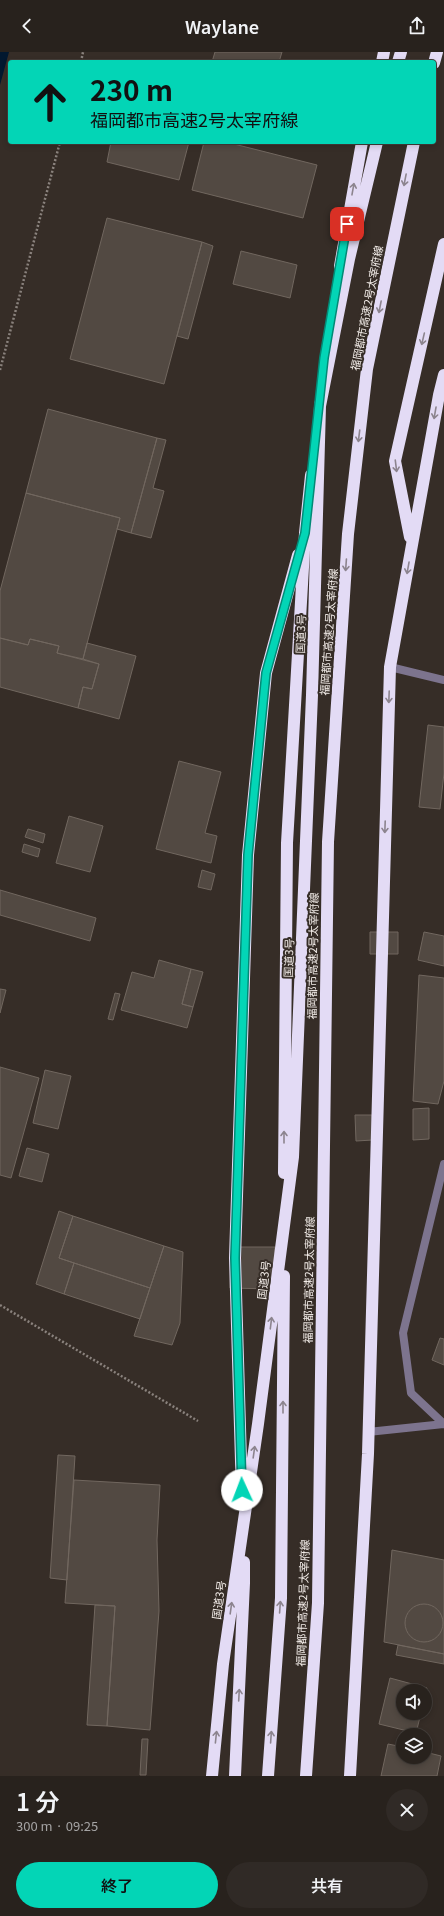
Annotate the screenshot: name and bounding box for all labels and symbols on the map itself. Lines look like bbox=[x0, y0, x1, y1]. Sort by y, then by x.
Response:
one-way arrow bbox=[401, 173, 409, 186]
one-way arrow bbox=[349, 183, 357, 196]
pin bbox=[330, 207, 364, 241]
street label: 福岡都市高速2号太宰府線 bbox=[346, 244, 386, 372]
one-way arrow bbox=[375, 301, 383, 314]
one-way arrow bbox=[418, 332, 426, 345]
one-way arrow bbox=[431, 406, 439, 419]
one-way arrow bbox=[356, 429, 363, 442]
one-way arrow bbox=[392, 459, 400, 472]
one-way arrow bbox=[343, 558, 350, 571]
one-way arrow bbox=[403, 562, 411, 575]
street label: 福岡都市高速2号太宰府線 bbox=[316, 568, 340, 696]
street label: 国道3号 bbox=[291, 614, 309, 654]
one-way arrow bbox=[385, 690, 393, 703]
one-way arrow bbox=[382, 820, 389, 833]
street label: 福岡都市高速2号太宰府線 bbox=[303, 892, 321, 1020]
street label: 国道3号 bbox=[279, 938, 297, 978]
one-way arrow bbox=[280, 1131, 288, 1144]
street label: 福岡都市高速2号太宰府線 bbox=[299, 1216, 317, 1344]
street label: 国道3号 bbox=[253, 1259, 273, 1300]
one-way arrow bbox=[267, 1317, 275, 1330]
one-way arrow bbox=[279, 1401, 287, 1414]
one-way arrow bbox=[250, 1446, 258, 1459]
position arrow bbox=[221, 1469, 263, 1511]
street label: 福岡都市高速2号太宰府線 bbox=[292, 1539, 312, 1667]
street label: 国道3号 bbox=[207, 1579, 229, 1620]
one-way arrow bbox=[277, 1601, 284, 1614]
one-way arrow bbox=[227, 1602, 235, 1615]
one-way arrow bbox=[235, 1689, 243, 1702]
one-way arrow bbox=[212, 1731, 219, 1744]
one-way arrow bbox=[267, 1731, 274, 1744]

